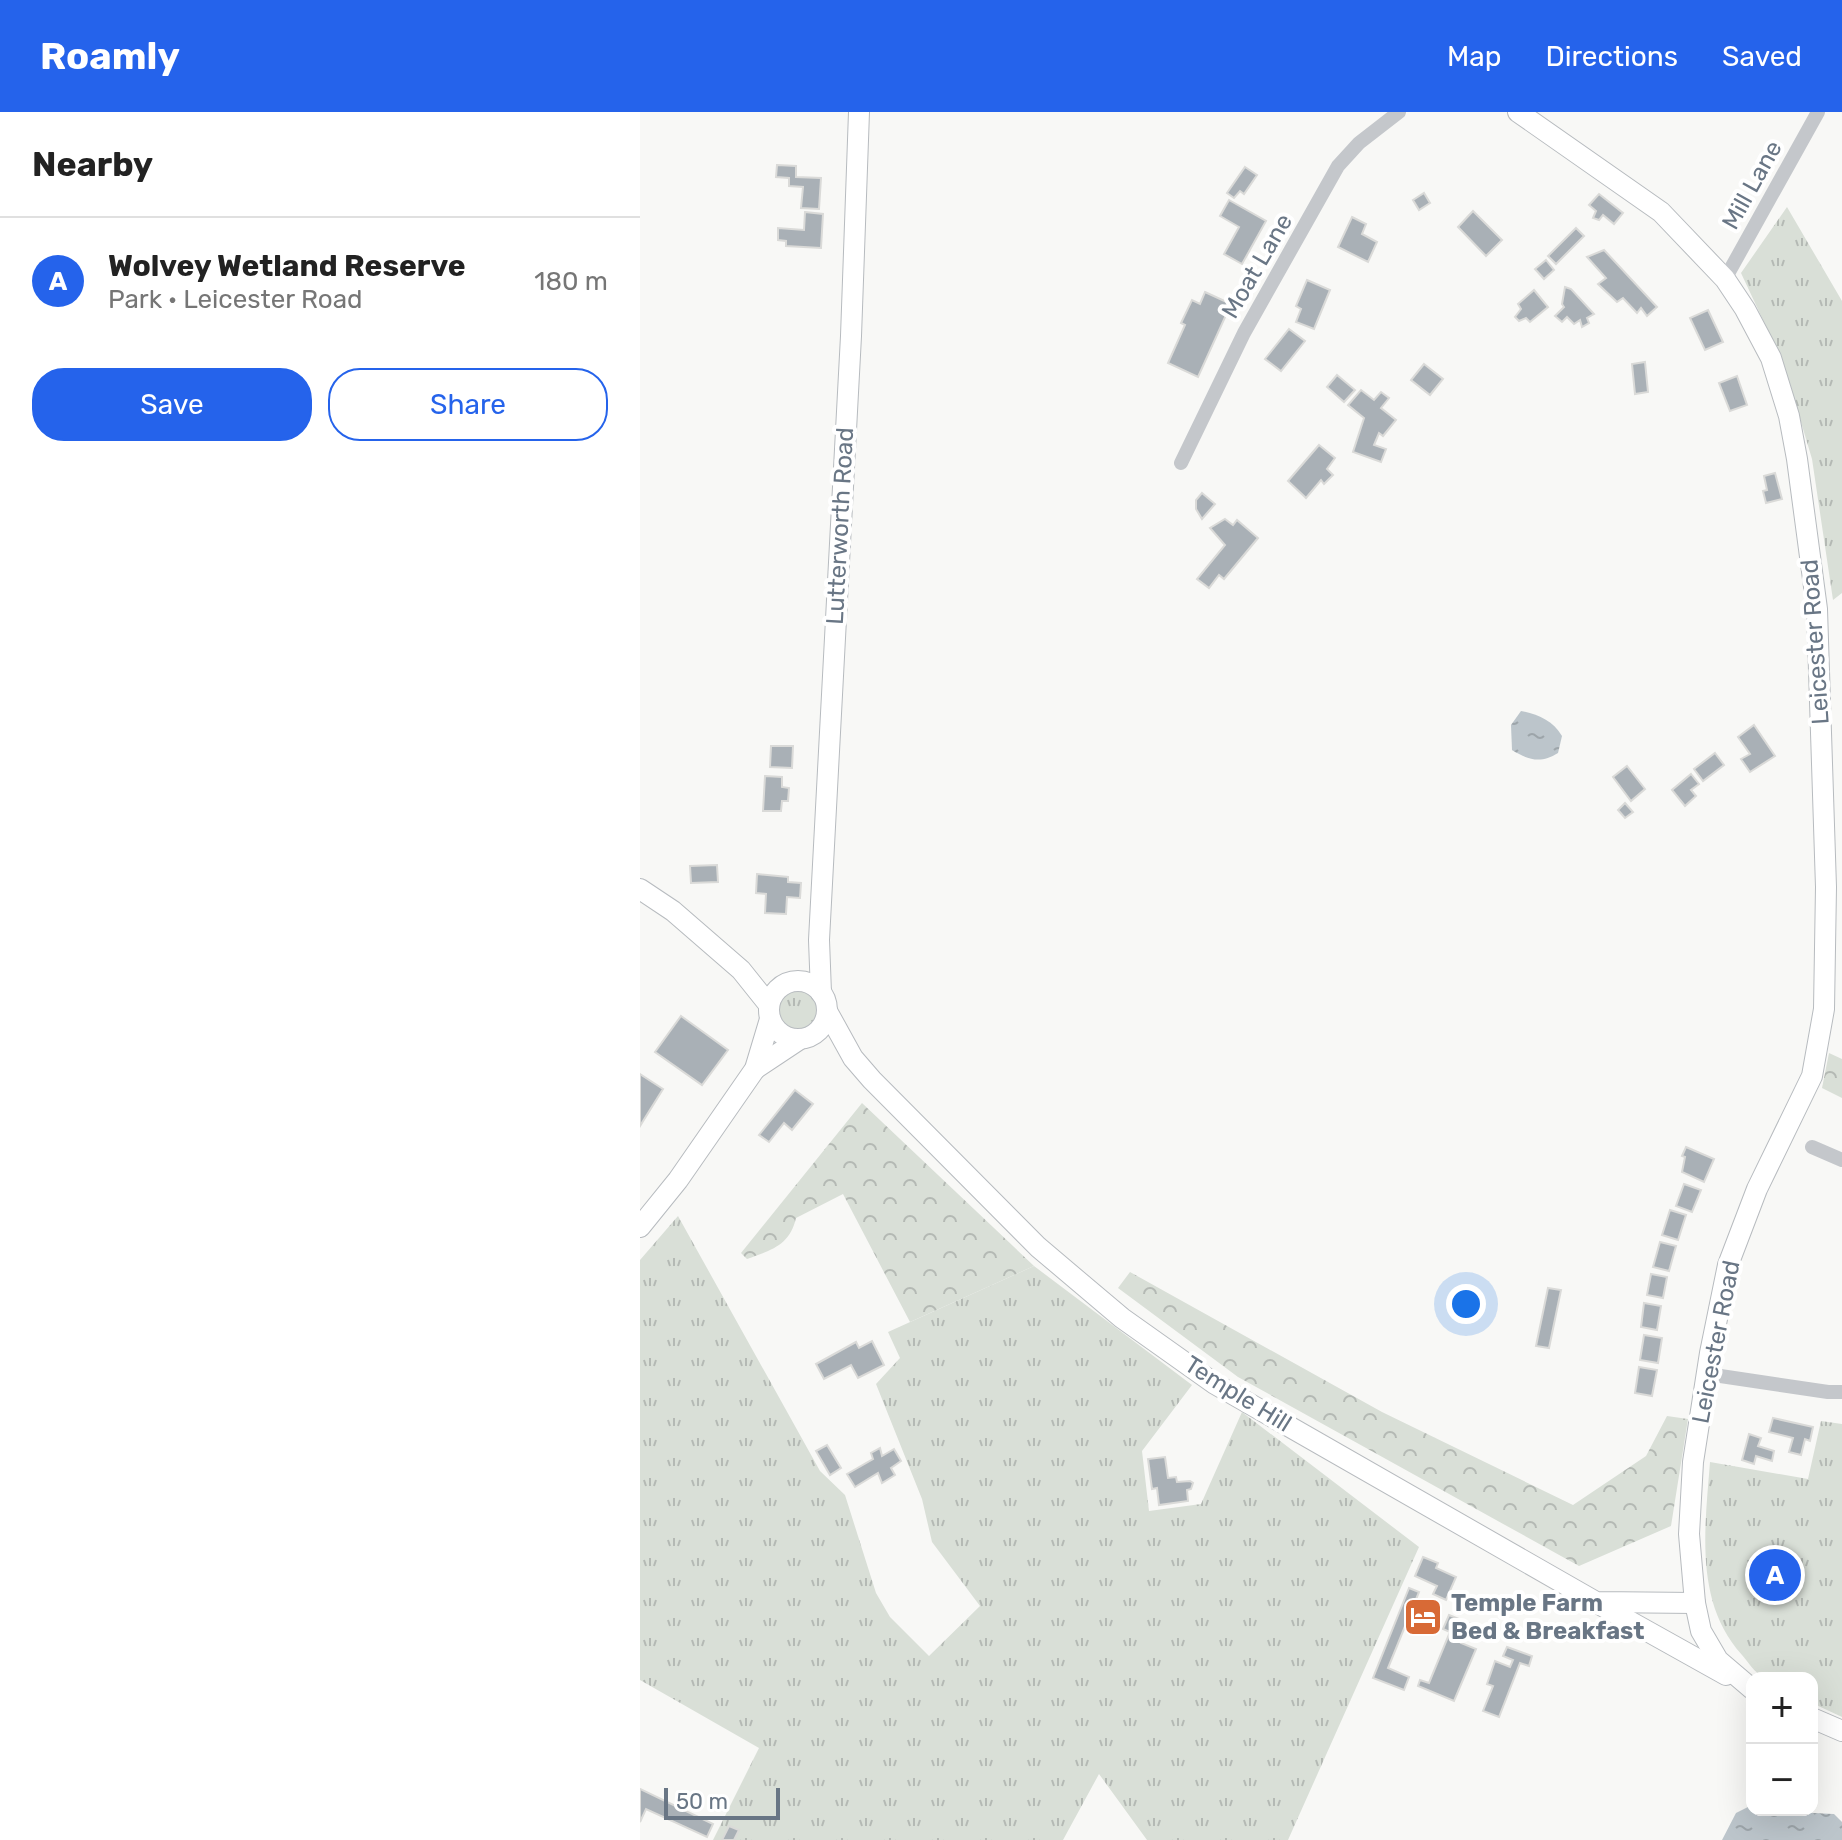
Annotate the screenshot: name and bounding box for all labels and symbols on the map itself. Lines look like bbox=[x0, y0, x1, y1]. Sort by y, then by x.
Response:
street label: Mill Lane bbox=[1716, 136, 1788, 234]
street label: Moat Lane bbox=[1216, 209, 1298, 323]
street label: Lutterworth Road bbox=[821, 427, 859, 625]
street label: Leicester Road bbox=[1795, 558, 1835, 726]
street label: Leicester Road bbox=[1686, 1258, 1746, 1426]
your location bbox=[1446, 1284, 1486, 1324]
street label: Temple Hill bbox=[1180, 1350, 1296, 1438]
pin: A bbox=[1749, 1545, 1801, 1605]
place label: Temple Farm Bed & Breakfast bbox=[1451, 1589, 1645, 1645]
hotel icon: Temple Farm Bed & Breakfast bbox=[1402, 1596, 1444, 1638]
scale bar bbox=[664, 1784, 780, 1820]

